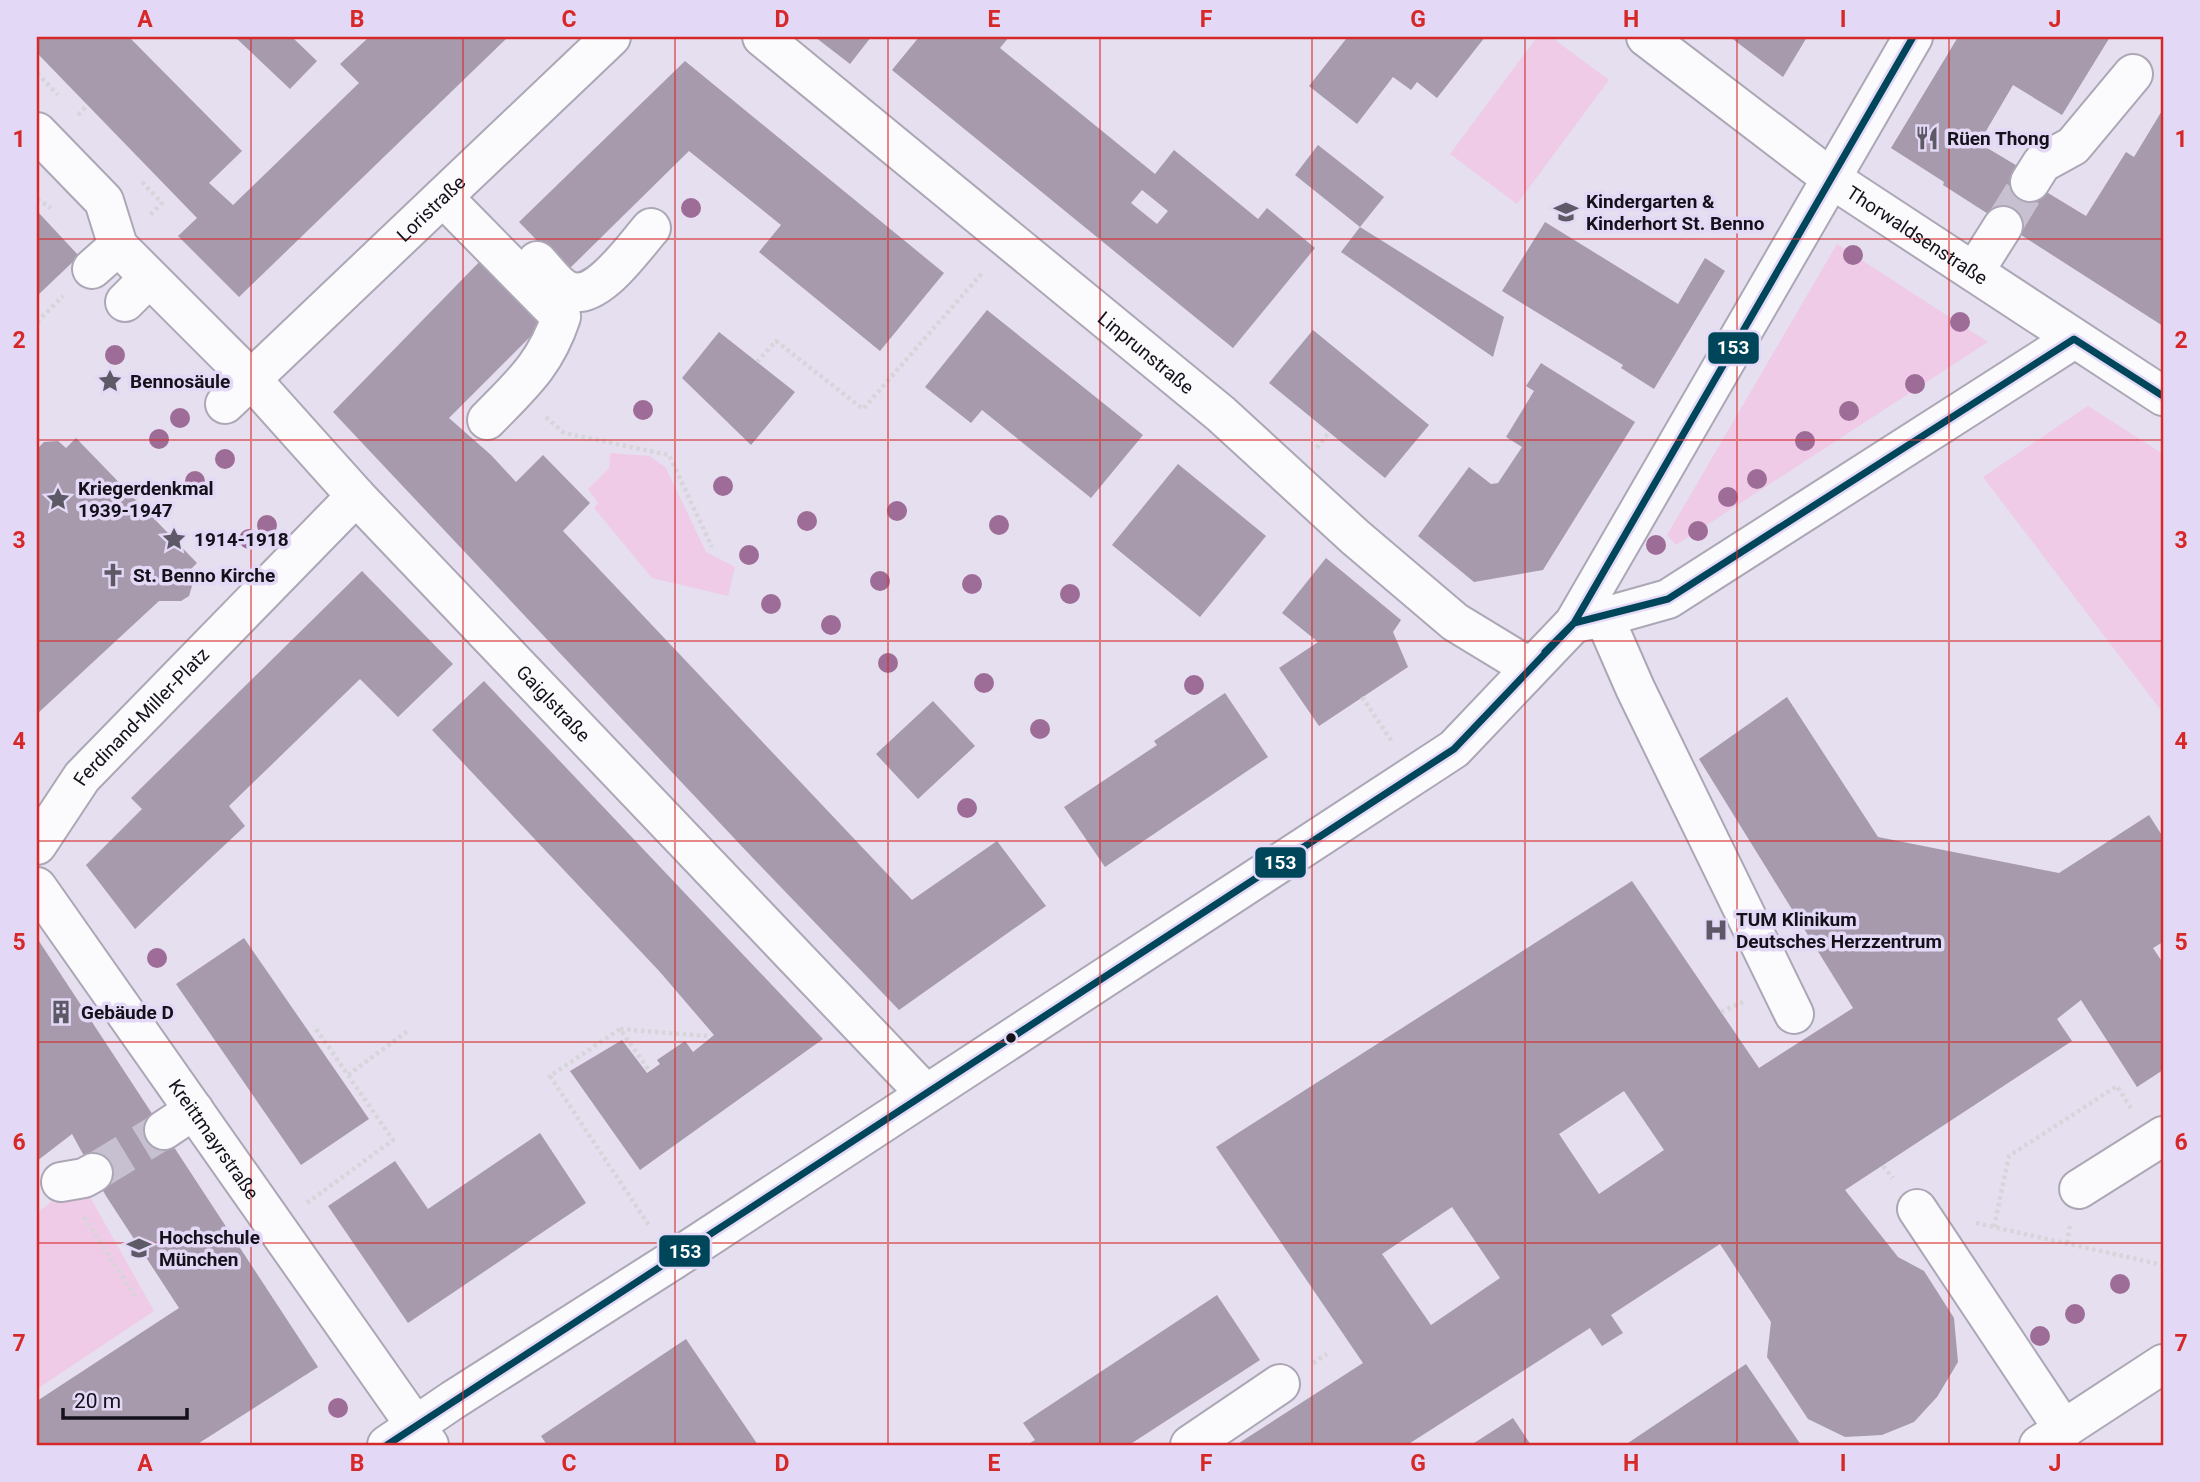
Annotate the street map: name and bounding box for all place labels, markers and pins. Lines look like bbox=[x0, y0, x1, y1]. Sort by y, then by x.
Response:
restaurant icon: Rüen Thong bbox=[1913, 124, 1941, 152]
place label: Rüen Thong bbox=[1947, 127, 2050, 150]
place label: Kindergarten & Kinderhort St. Benno bbox=[1586, 190, 1765, 235]
school or university icon: Kindergarten & Kinderhort St. Benno bbox=[1552, 198, 1580, 226]
place icon: Bennosäule bbox=[96, 367, 124, 395]
place label: Bennosäule bbox=[130, 370, 230, 393]
place label: Kriegerdenkmal 1939-1947 bbox=[78, 477, 214, 522]
place icon: Kriegerdenkmal 1939-1947 bbox=[44, 485, 72, 513]
place icon: 1914-1918 bbox=[160, 525, 188, 553]
place label: 1914-1918 bbox=[194, 528, 289, 551]
church icon: St. Benno Kirche bbox=[99, 561, 127, 589]
place label: St. Benno Kirche bbox=[133, 564, 275, 587]
place label: TUM Klinikum Deutsches Herzzentrum bbox=[1736, 908, 1942, 953]
hospital icon: TUM Klinikum Deutsches Herzzentrum bbox=[1702, 916, 1730, 944]
building icon: Gebäude D bbox=[47, 998, 75, 1026]
place label: Gebäude D bbox=[81, 1001, 174, 1024]
unlabelled marker bbox=[1004, 1031, 1018, 1045]
place label: Hochschule München bbox=[159, 1226, 260, 1271]
school or university icon: Hochschule München bbox=[125, 1234, 153, 1262]

